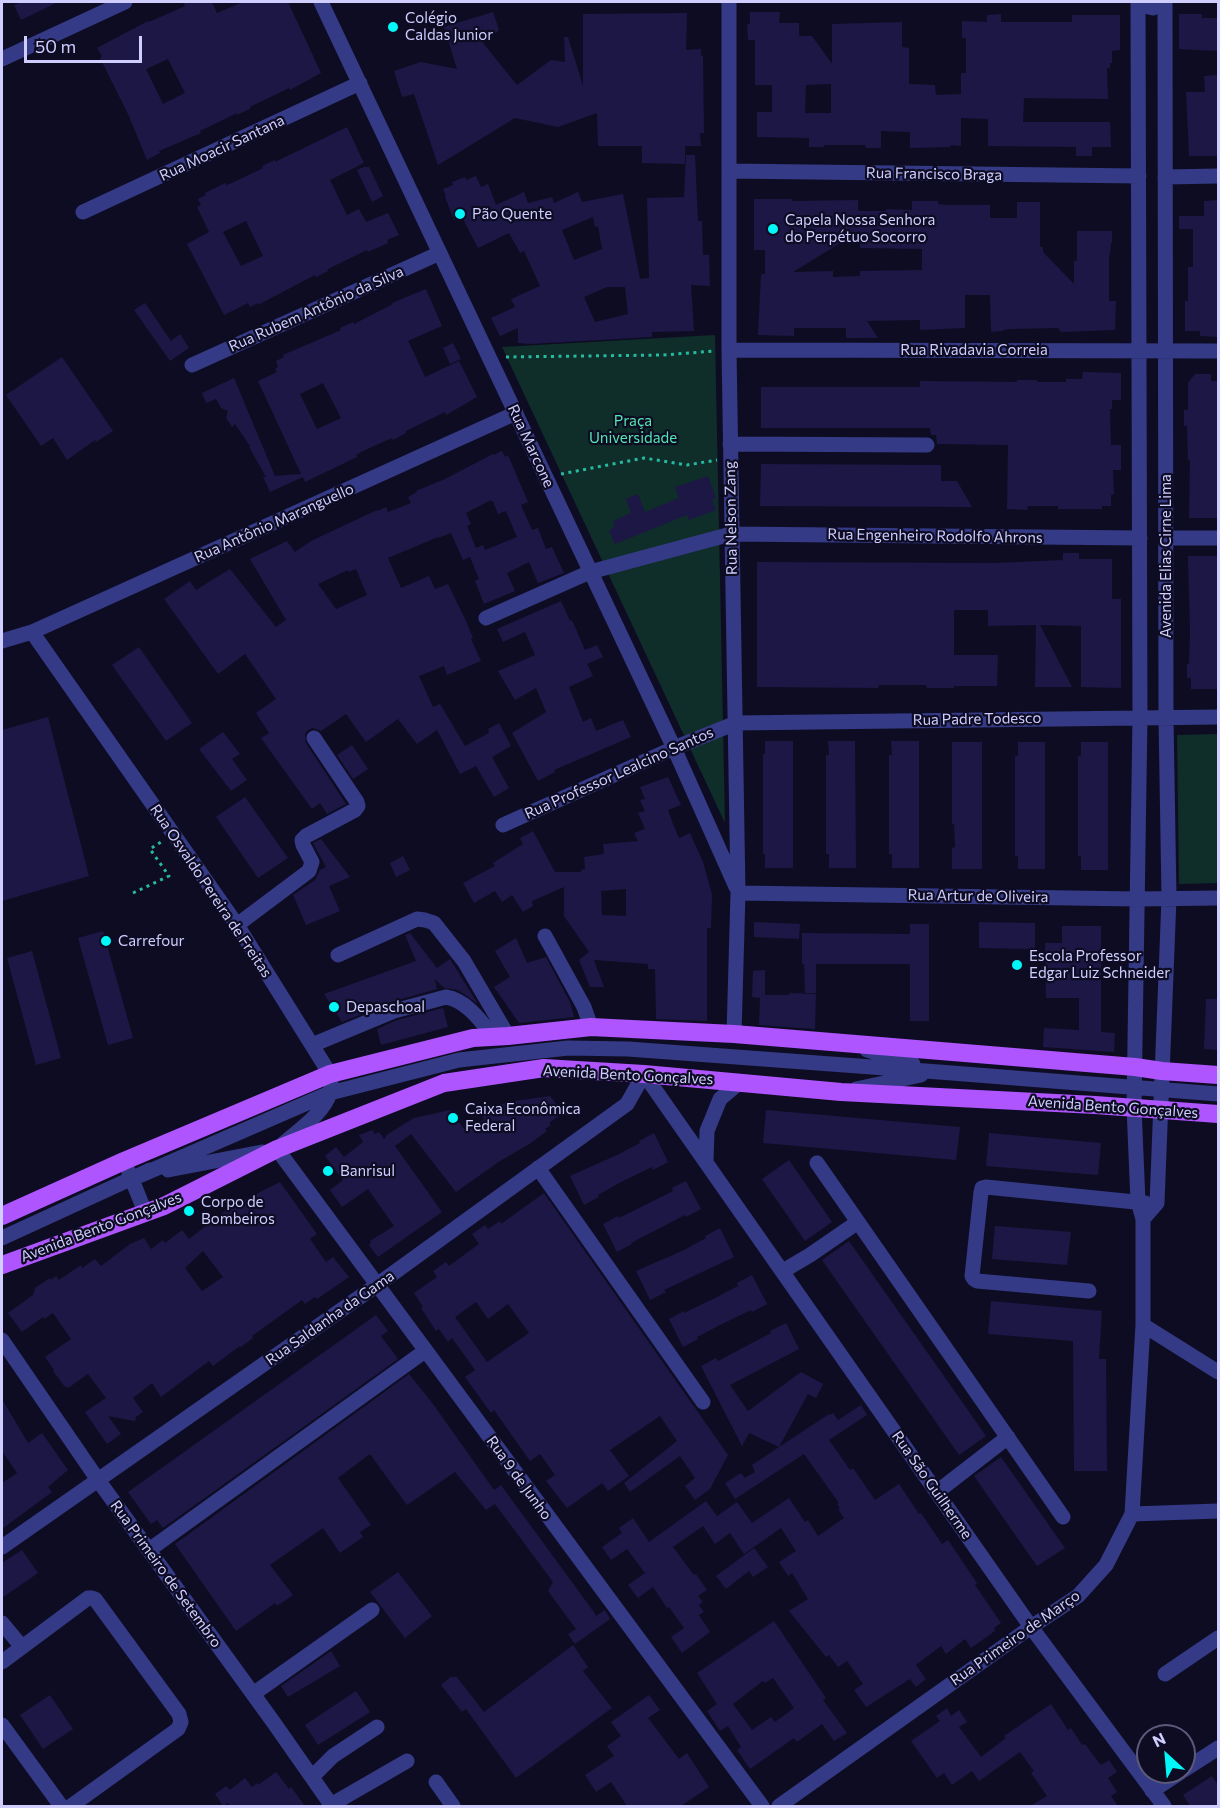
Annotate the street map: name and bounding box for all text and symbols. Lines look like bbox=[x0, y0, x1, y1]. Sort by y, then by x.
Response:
place label: Colégio Caldas Junior bbox=[405, 9, 493, 44]
marker: Colégio Caldas Junior bbox=[386, 20, 400, 34]
scale bar bbox=[27, 24, 146, 62]
text: 50 m bbox=[35, 35, 76, 57]
street label: Rua Moacir Santana bbox=[157, 111, 287, 185]
street label: Rua Francisco Braga bbox=[866, 164, 1002, 184]
place label: Pão Quente bbox=[472, 205, 552, 223]
marker: Pão Quente bbox=[453, 207, 467, 221]
place label: Capela Nossa Senhora do Perpétuo Socorro bbox=[785, 211, 935, 246]
marker: Capela Nossa Senhora do Perpétuo Socorro bbox=[766, 222, 780, 236]
street label: Rua Rubem Antônio da Silva bbox=[226, 262, 406, 356]
street label: Rua Rivadavia Correia bbox=[900, 341, 1048, 359]
street label: Rua Marcone bbox=[504, 402, 558, 490]
park label: Praça Universidade bbox=[589, 412, 677, 447]
street label: Rua Nelson Zang bbox=[721, 461, 741, 575]
street label: Avenida Elias Cirne Lima bbox=[1157, 474, 1175, 638]
street label: Rua Antônio Maranguello bbox=[191, 480, 357, 566]
street label: Rua Engenheiro Rodolfo Ahrons bbox=[827, 525, 1043, 547]
street label: Rua Padre Todesco bbox=[913, 709, 1041, 729]
street label: Rua Professor Lealcino Santos bbox=[522, 723, 716, 823]
street label: Rua Osvaldo Pereira de Freitas bbox=[146, 801, 276, 981]
street label: Rua Artur de Oliveira bbox=[907, 886, 1049, 906]
place label: Carrefour bbox=[118, 932, 185, 950]
marker: Carrefour bbox=[99, 934, 113, 948]
place label: Escola Professor Edgar Luiz Schneider bbox=[1029, 947, 1170, 982]
marker: Escola Professor Edgar Luiz Schneider bbox=[1010, 958, 1024, 972]
place label: Depaschoal bbox=[346, 998, 425, 1016]
marker: Depaschoal bbox=[327, 1000, 341, 1014]
street label: Avenida Bento Gonçalves bbox=[542, 1062, 714, 1088]
street label: Avenida Bento Gonçalves bbox=[1027, 1092, 1199, 1122]
place label: Caixa Econômica Federal bbox=[465, 1100, 581, 1135]
marker: Caixa Econômica Federal bbox=[446, 1111, 460, 1125]
place label: Banrisul bbox=[340, 1162, 395, 1180]
marker: Banrisul bbox=[321, 1164, 335, 1178]
street label: Avenida Bento Gonçalves bbox=[18, 1188, 184, 1266]
place label: Corpo de Bombeiros bbox=[201, 1193, 275, 1228]
marker: Corpo de Bombeiros bbox=[182, 1204, 196, 1218]
street label: Rua Saldanha da Gama bbox=[262, 1267, 398, 1369]
street label: Rua São Guilherme bbox=[888, 1427, 976, 1543]
street label: Rua 9 de Junho bbox=[483, 1433, 555, 1523]
street label: Rua Primeiro de Setembro bbox=[107, 1497, 225, 1651]
street label: Rua Primeiro de Março bbox=[947, 1586, 1083, 1690]
north arrow bbox=[1136, 1724, 1196, 1784]
text: N bbox=[1149, 1728, 1168, 1750]

